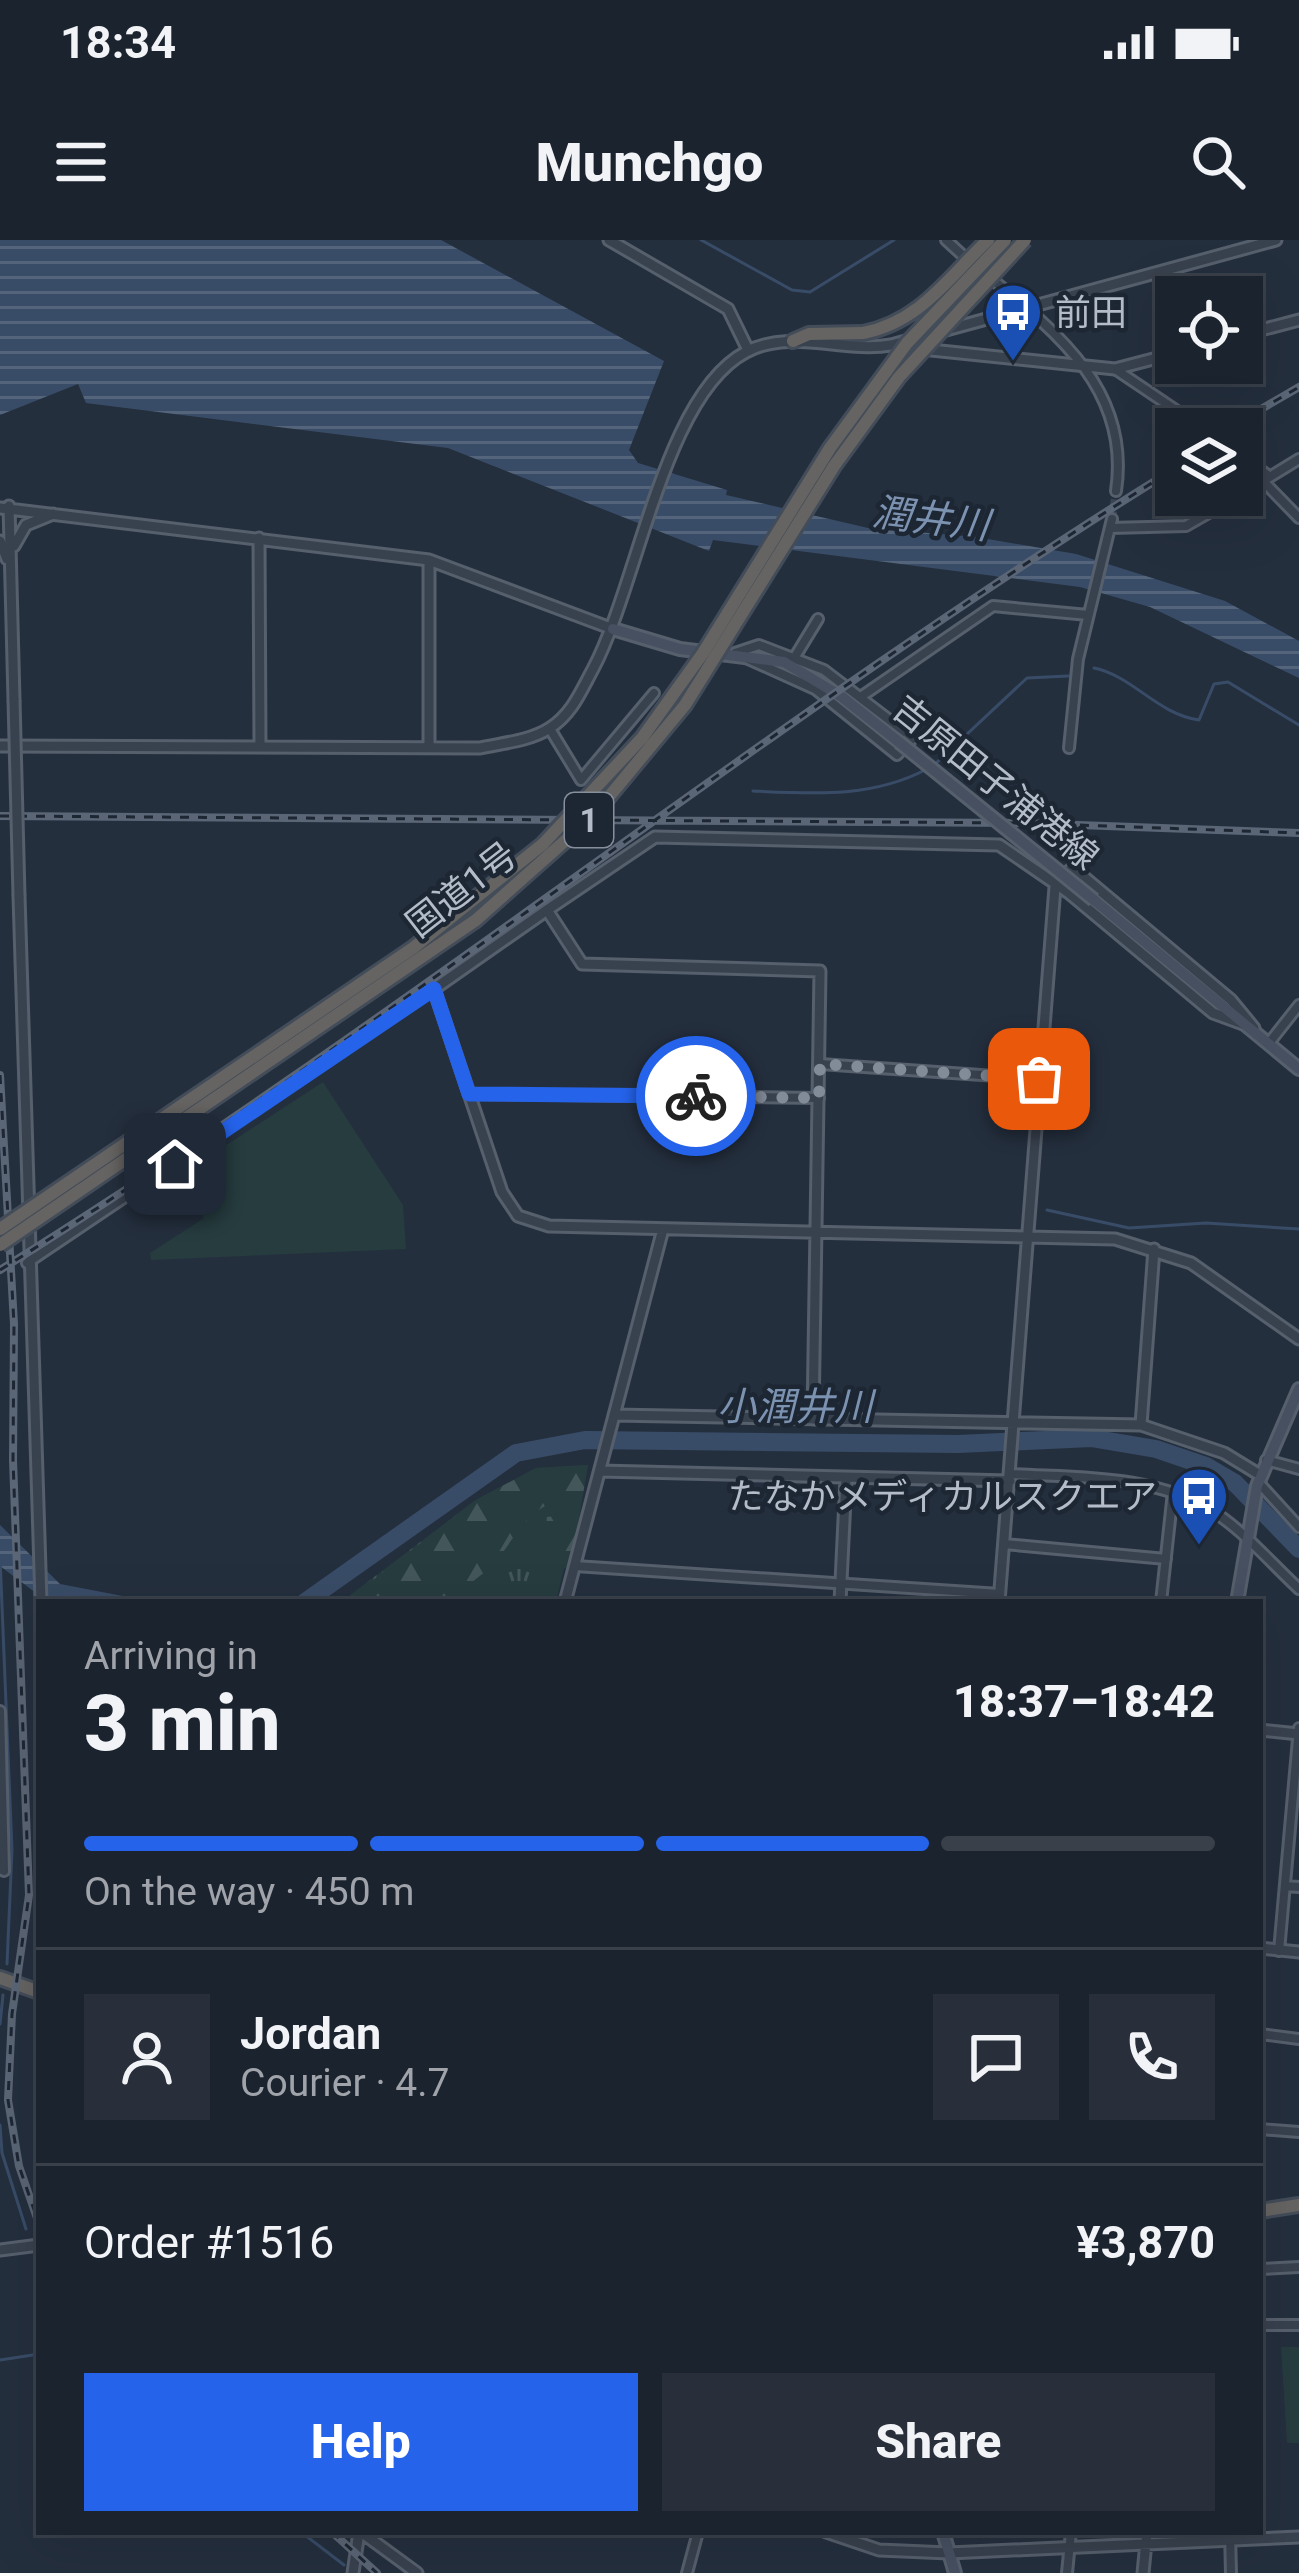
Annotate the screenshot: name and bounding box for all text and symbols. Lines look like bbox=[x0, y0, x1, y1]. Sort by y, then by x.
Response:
text: 18:34 bbox=[60, 16, 176, 69]
icon: menu bbox=[48, 129, 114, 195]
icon: search bbox=[1185, 129, 1251, 195]
text: Munchgo bbox=[536, 131, 763, 194]
map controls bbox=[1155, 276, 1263, 516]
button: locate bbox=[1155, 276, 1263, 384]
bus stop icon: 前田 bbox=[982, 281, 1044, 363]
place label: 前田 bbox=[1055, 292, 1127, 334]
button: layers bbox=[1155, 408, 1263, 516]
water label: 潤井川 bbox=[870, 489, 996, 549]
street label: 吉原田子浦港線 bbox=[884, 687, 1107, 878]
road number: 1 bbox=[565, 793, 613, 847]
street label: 国道1号 bbox=[398, 834, 525, 946]
pin bbox=[988, 1028, 1090, 1130]
courier bbox=[636, 1036, 756, 1156]
icon: bag bbox=[1006, 1046, 1072, 1112]
icon: bike bbox=[663, 1063, 729, 1129]
pin bbox=[124, 1113, 226, 1215]
icon: home bbox=[142, 1131, 208, 1197]
water label: 小潤井川 bbox=[717, 1384, 877, 1430]
bus stop icon: たなかメディカルスクエア bbox=[1168, 1465, 1230, 1547]
place label: たなかメディカルスクエア bbox=[728, 1476, 1157, 1518]
text: Arriving in bbox=[84, 1633, 258, 1679]
text: 18:37–18:42 bbox=[953, 1675, 1215, 1728]
text: 3 min bbox=[84, 1678, 281, 1769]
text: On the way · 450 m bbox=[84, 1869, 415, 1915]
button: person bbox=[84, 1994, 210, 2120]
button: chat bbox=[933, 1994, 1059, 2120]
button: phone bbox=[1089, 1994, 1215, 2120]
text: Jordan bbox=[240, 2007, 381, 2060]
text: Courier · 4.7 bbox=[240, 2060, 449, 2106]
text: Order #1516 bbox=[84, 2216, 334, 2269]
text: ¥3,870 bbox=[1077, 2216, 1215, 2269]
button: Help bbox=[84, 2373, 638, 2511]
button: Share bbox=[662, 2373, 1215, 2511]

